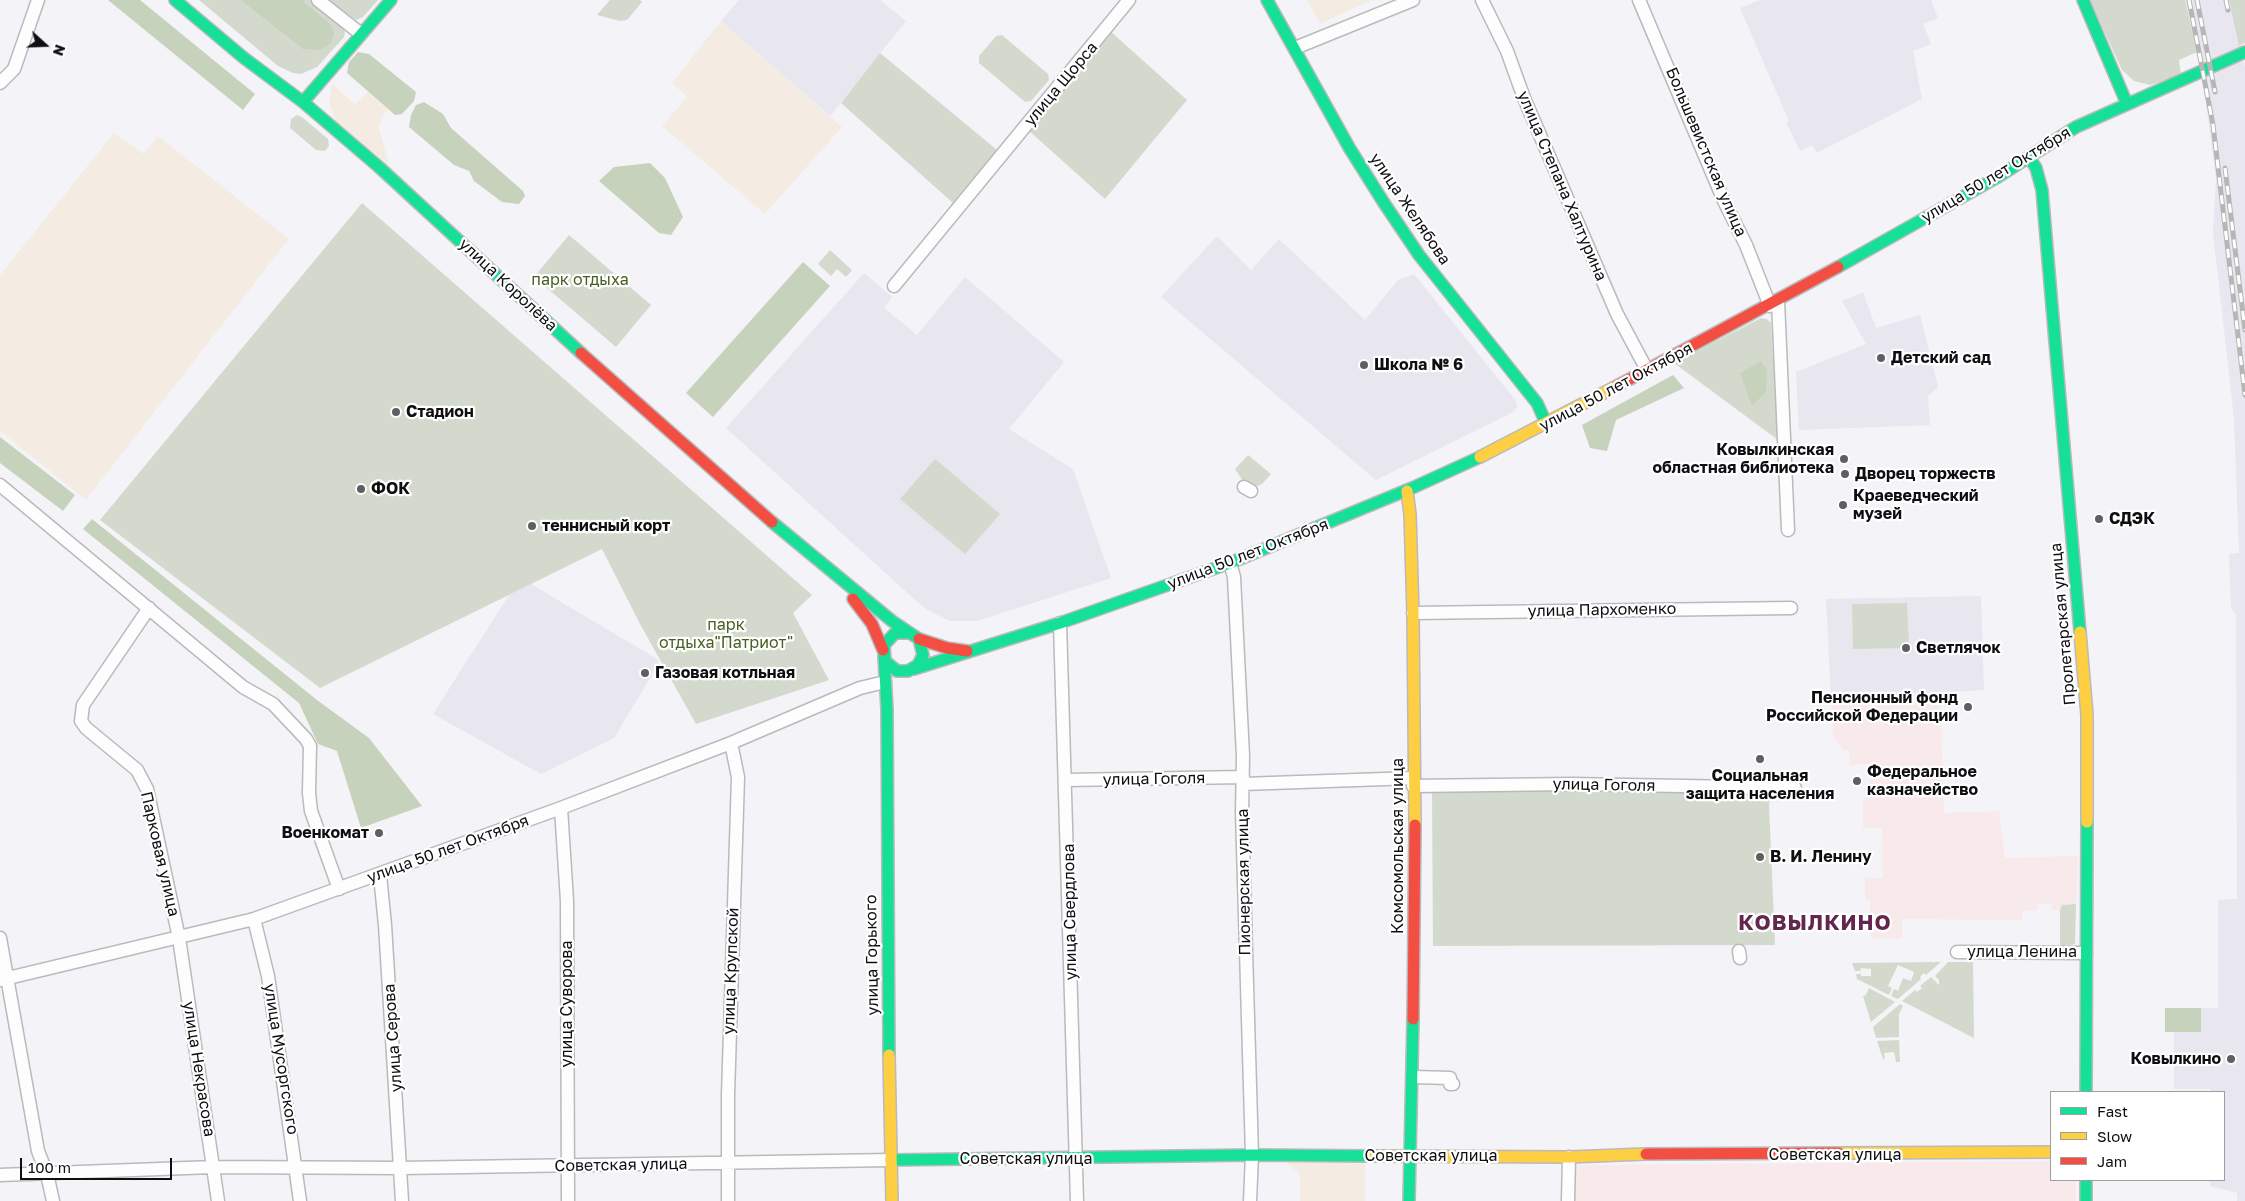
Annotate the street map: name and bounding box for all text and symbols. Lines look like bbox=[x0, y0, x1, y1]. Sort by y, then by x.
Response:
north arrow bbox=[20, 20, 70, 70]
street label: улица Щорса bbox=[1020, 38, 1102, 130]
text: N bbox=[50, 42, 69, 58]
street label: Большевистская улица bbox=[1662, 64, 1750, 240]
street label: улица Степана Халтурина bbox=[1513, 88, 1611, 284]
street label: улица 50 лет Октября bbox=[1918, 123, 2074, 227]
street label: улица Желябова bbox=[1365, 149, 1455, 269]
street label: улица Королёва bbox=[455, 235, 561, 335]
park label: парк отдыха bbox=[531, 270, 629, 290]
street label: улица 50 лет Октября bbox=[1536, 338, 1696, 436]
place label: Детский сад bbox=[1891, 348, 1991, 368]
marker: Детский сад bbox=[1875, 352, 1887, 364]
place label: Школа № 6 bbox=[1374, 355, 1463, 375]
marker: Школа № 6 bbox=[1358, 359, 1370, 371]
place label: Стадион bbox=[406, 402, 474, 422]
marker: Стадион bbox=[390, 406, 402, 418]
place label: Ковылкинская областная библиотека bbox=[1652, 440, 1834, 478]
marker: Ковылкинская областная библиотека bbox=[1838, 453, 1850, 465]
place label: Дворец торжеств bbox=[1855, 464, 1996, 484]
marker: Дворец торжеств bbox=[1839, 468, 1851, 480]
place label: ФОК bbox=[371, 479, 410, 499]
marker: ФОК bbox=[355, 483, 367, 495]
place label: Краеведческий музей bbox=[1853, 486, 1979, 524]
marker: Краеведческий музей bbox=[1837, 499, 1849, 511]
place label: СДЭК bbox=[2109, 509, 2155, 529]
marker: СДЭК bbox=[2093, 513, 2105, 525]
street label: улица 50 лет Октября bbox=[1165, 514, 1331, 594]
place label: теннисный корт bbox=[542, 516, 670, 536]
marker: теннисный корт bbox=[526, 520, 538, 532]
street label: Пролетарская улица bbox=[2046, 542, 2080, 706]
street label: улица Пархоменко bbox=[1528, 599, 1676, 621]
park label: парк отдыха"Патриот" bbox=[659, 615, 793, 653]
place label: Светлячок bbox=[1916, 638, 2001, 658]
marker: Светлячок bbox=[1900, 642, 1912, 654]
place label: Газовая котльная bbox=[655, 663, 795, 683]
marker: Газовая котльная bbox=[639, 667, 651, 679]
place label: Пенсионный фонд Российской Федерации bbox=[1766, 688, 1958, 726]
marker: Пенсионный фонд Российской Федерации bbox=[1962, 701, 1974, 713]
marker: Социальная защита населения bbox=[1754, 753, 1766, 765]
street label: Комсомольская улица bbox=[1388, 758, 1408, 934]
place label: Федеральное казначейство bbox=[1867, 762, 1978, 800]
place label: Социальная защита населения bbox=[1686, 766, 1834, 804]
street label: улица Гоголя bbox=[1102, 769, 1206, 789]
street label: улица Гоголя bbox=[1552, 775, 1656, 795]
marker: Федеральное казначейство bbox=[1851, 775, 1863, 787]
street label: Парковая улица bbox=[136, 790, 184, 918]
street label: Пионерская улица bbox=[1233, 808, 1255, 956]
street label: улица 50 лет Октября bbox=[365, 811, 531, 887]
place label: Военкомат bbox=[281, 823, 369, 843]
marker: Военкомат bbox=[373, 827, 385, 839]
street label: улица Свердлова bbox=[1059, 843, 1081, 981]
place label: В. И. Ленину bbox=[1770, 847, 1872, 867]
marker: В. И. Ленину bbox=[1754, 851, 1766, 863]
street label: улица Горького bbox=[861, 894, 883, 1016]
street label: улица Крупской bbox=[719, 907, 743, 1035]
district label: КОВЫЛКИНО bbox=[1737, 910, 1893, 936]
street label: улица Суворова bbox=[557, 941, 577, 1067]
street label: улица Ленина bbox=[1967, 942, 2077, 962]
street label: улица Мусоргского bbox=[260, 982, 302, 1136]
street label: улица Серова bbox=[380, 983, 406, 1093]
street label: улица Некрасова bbox=[179, 1000, 219, 1138]
place label: Ковылкино bbox=[2131, 1049, 2221, 1069]
marker: Ковылкино bbox=[2225, 1053, 2237, 1065]
legend bbox=[2050, 1091, 2225, 1181]
text: Fast bbox=[2097, 1102, 2128, 1120]
text: Slow bbox=[2097, 1127, 2132, 1145]
street label: Советская улица bbox=[1768, 1145, 1902, 1165]
street label: Советская улица bbox=[1364, 1146, 1498, 1166]
scale bar bbox=[22, 1148, 175, 1180]
street label: Советская улица bbox=[959, 1149, 1093, 1169]
text: Jam bbox=[2097, 1152, 2127, 1170]
street label: Советская улица bbox=[554, 1154, 688, 1176]
text: 100 m bbox=[28, 1158, 71, 1176]

